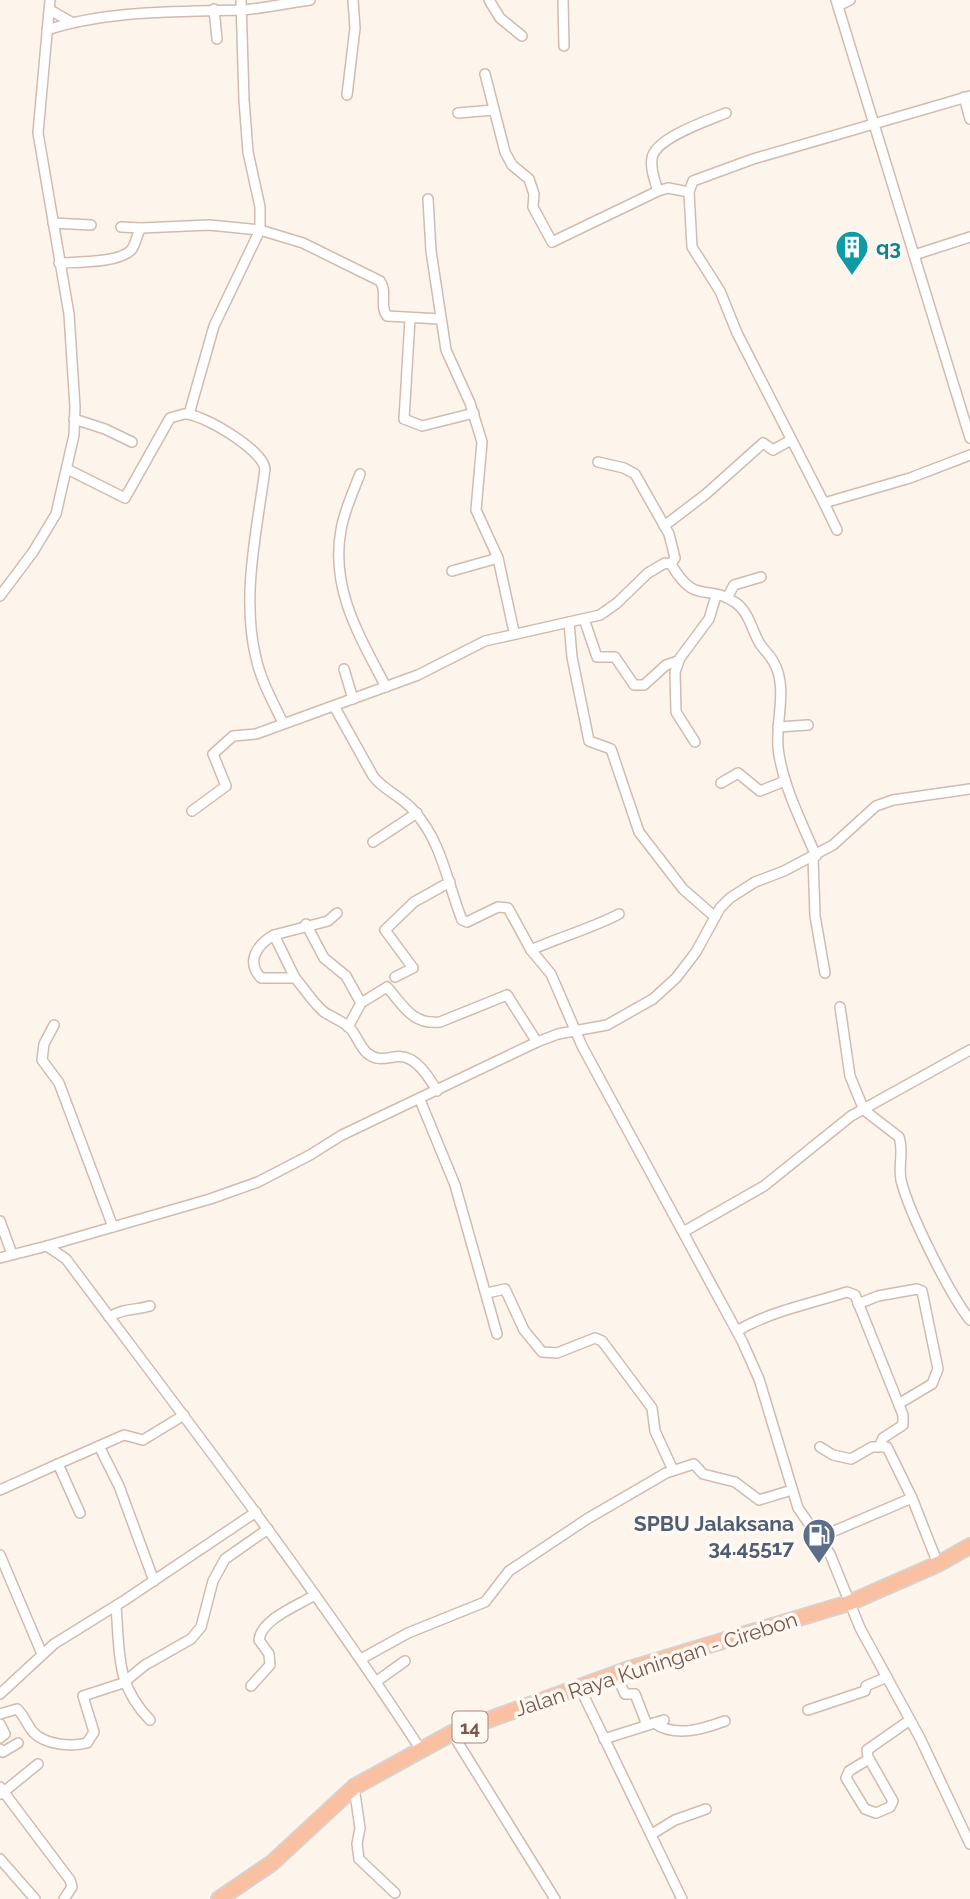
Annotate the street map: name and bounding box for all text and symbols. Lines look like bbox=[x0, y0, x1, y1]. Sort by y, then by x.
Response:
building icon: q3 bbox=[833, 228, 871, 277]
place label: q3 bbox=[876, 235, 901, 260]
place label: SPBU Jalaksana 34.45517 bbox=[634, 1511, 794, 1560]
fuel station icon: SPBU Jalaksana 34.45517 bbox=[800, 1516, 838, 1565]
street label: Jalan Raya Kuningan - Cirebon bbox=[512, 1606, 800, 1722]
road number: 14 bbox=[452, 1712, 488, 1742]

